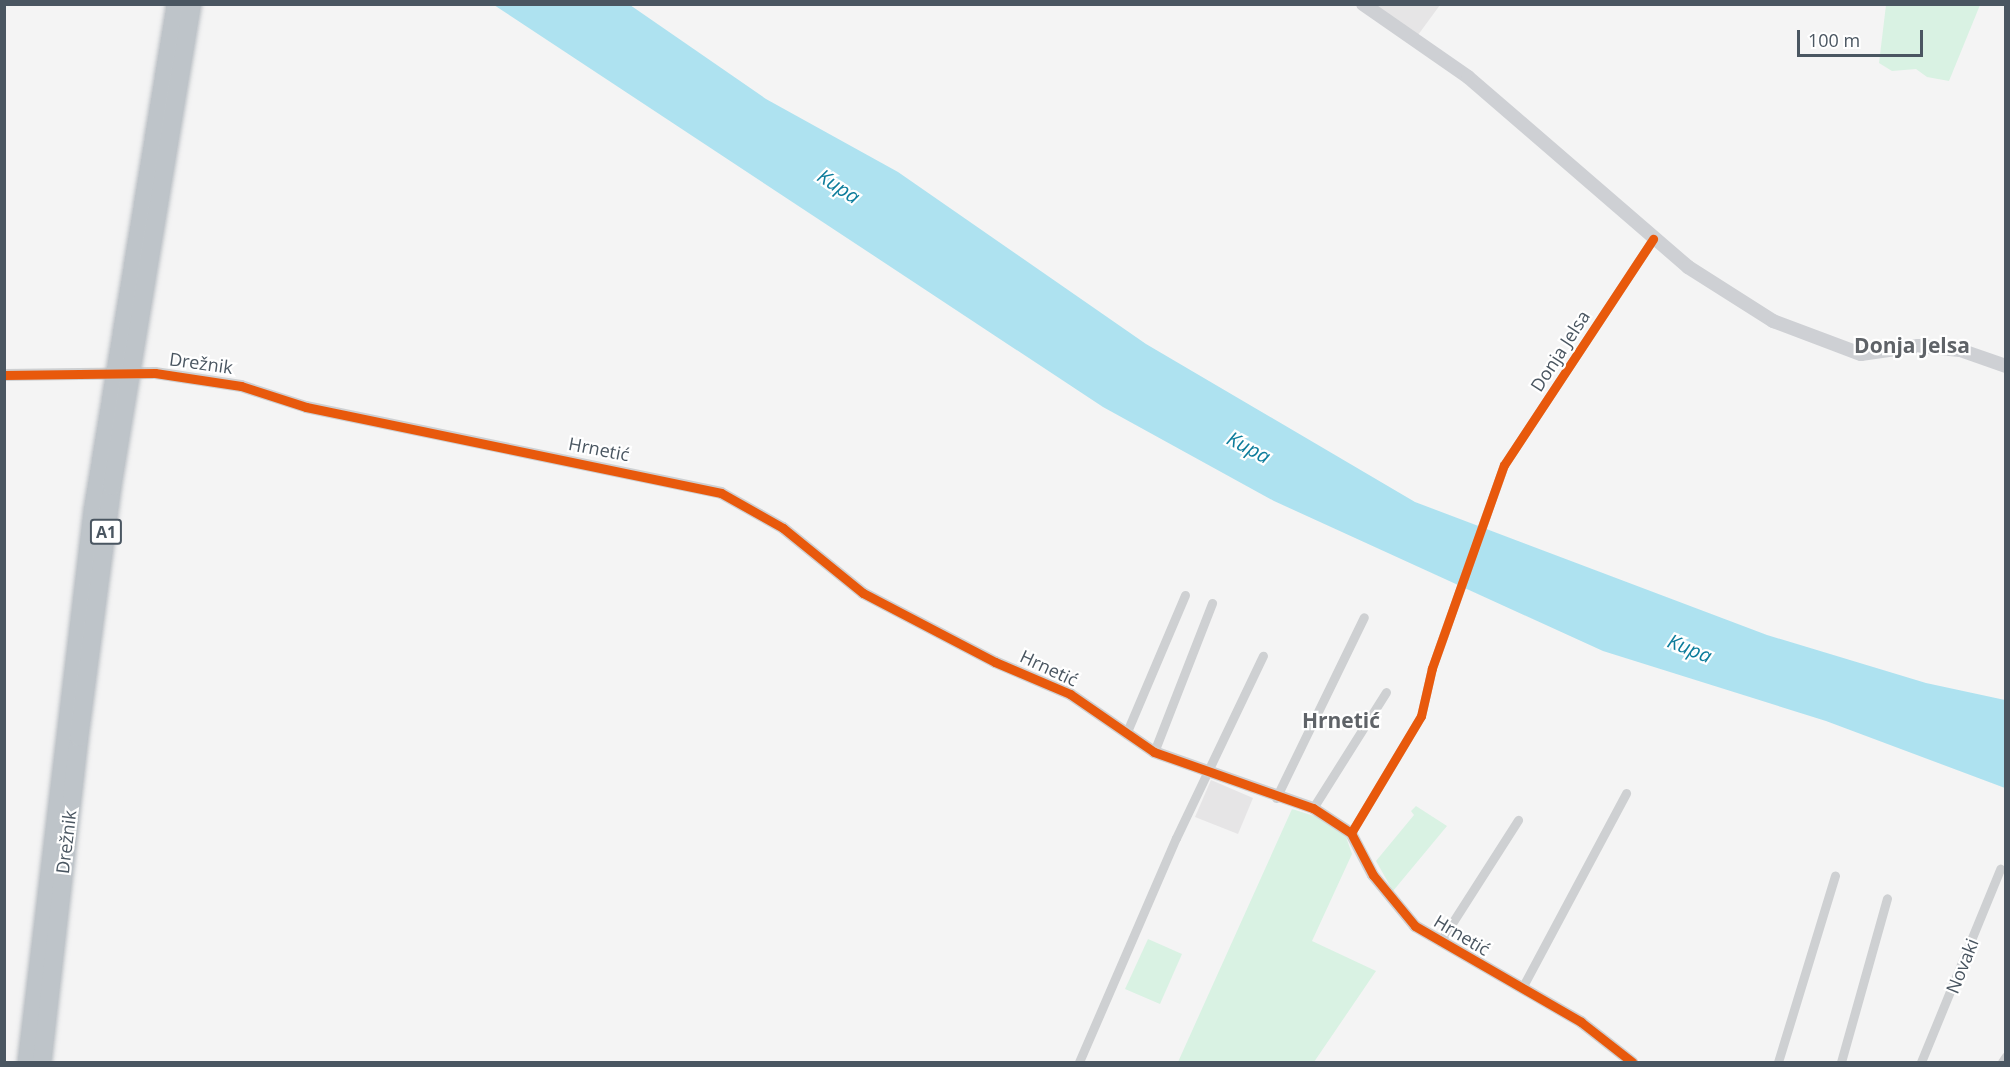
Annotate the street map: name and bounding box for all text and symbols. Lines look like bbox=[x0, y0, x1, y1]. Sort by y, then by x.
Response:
scale bar bbox=[1800, 18, 1926, 56]
text: 100 m bbox=[1808, 28, 1860, 52]
water label: Kupa bbox=[813, 164, 865, 208]
street label: Donja Jelsa bbox=[1526, 306, 1594, 396]
district label: Donja Jelsa bbox=[1854, 332, 1970, 358]
street label: Drežnik bbox=[168, 348, 234, 378]
water label: Kupa bbox=[1223, 426, 1275, 468]
street label: Hrnetić bbox=[567, 433, 631, 465]
road number: A1 bbox=[90, 519, 122, 545]
water label: Kupa bbox=[1664, 628, 1716, 668]
street label: Hrnetić bbox=[1017, 645, 1081, 691]
district label: Hrnetić bbox=[1302, 707, 1380, 733]
street label: Drežnik bbox=[51, 809, 81, 875]
street label: Hrnetić bbox=[1430, 910, 1494, 960]
street label: Novaki bbox=[1941, 935, 1983, 997]

